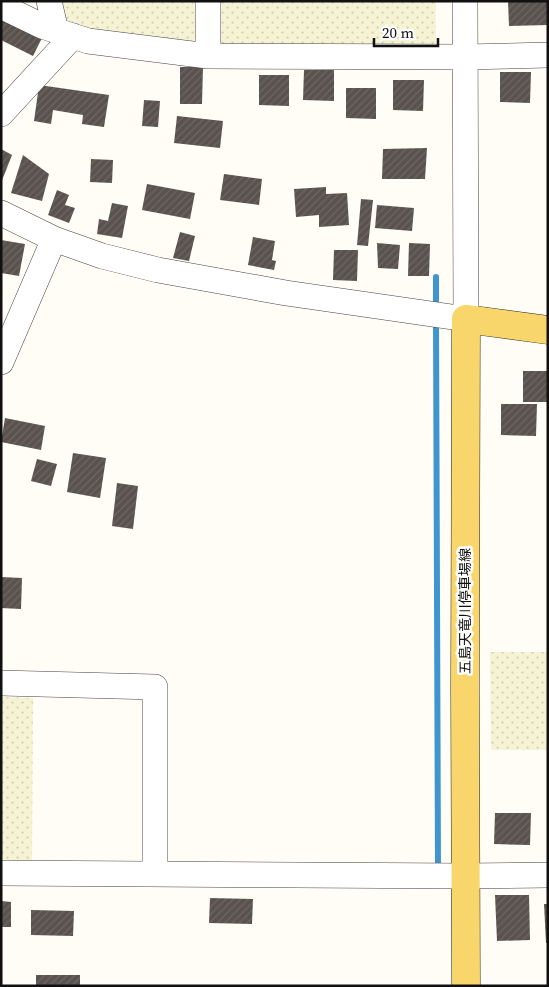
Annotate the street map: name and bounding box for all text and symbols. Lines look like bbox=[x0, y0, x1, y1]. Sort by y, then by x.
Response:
scale bar bbox=[374, 15, 438, 47]
text: 20 m bbox=[382, 22, 414, 43]
street label: 五島天竜川停車場線 bbox=[455, 548, 475, 674]

